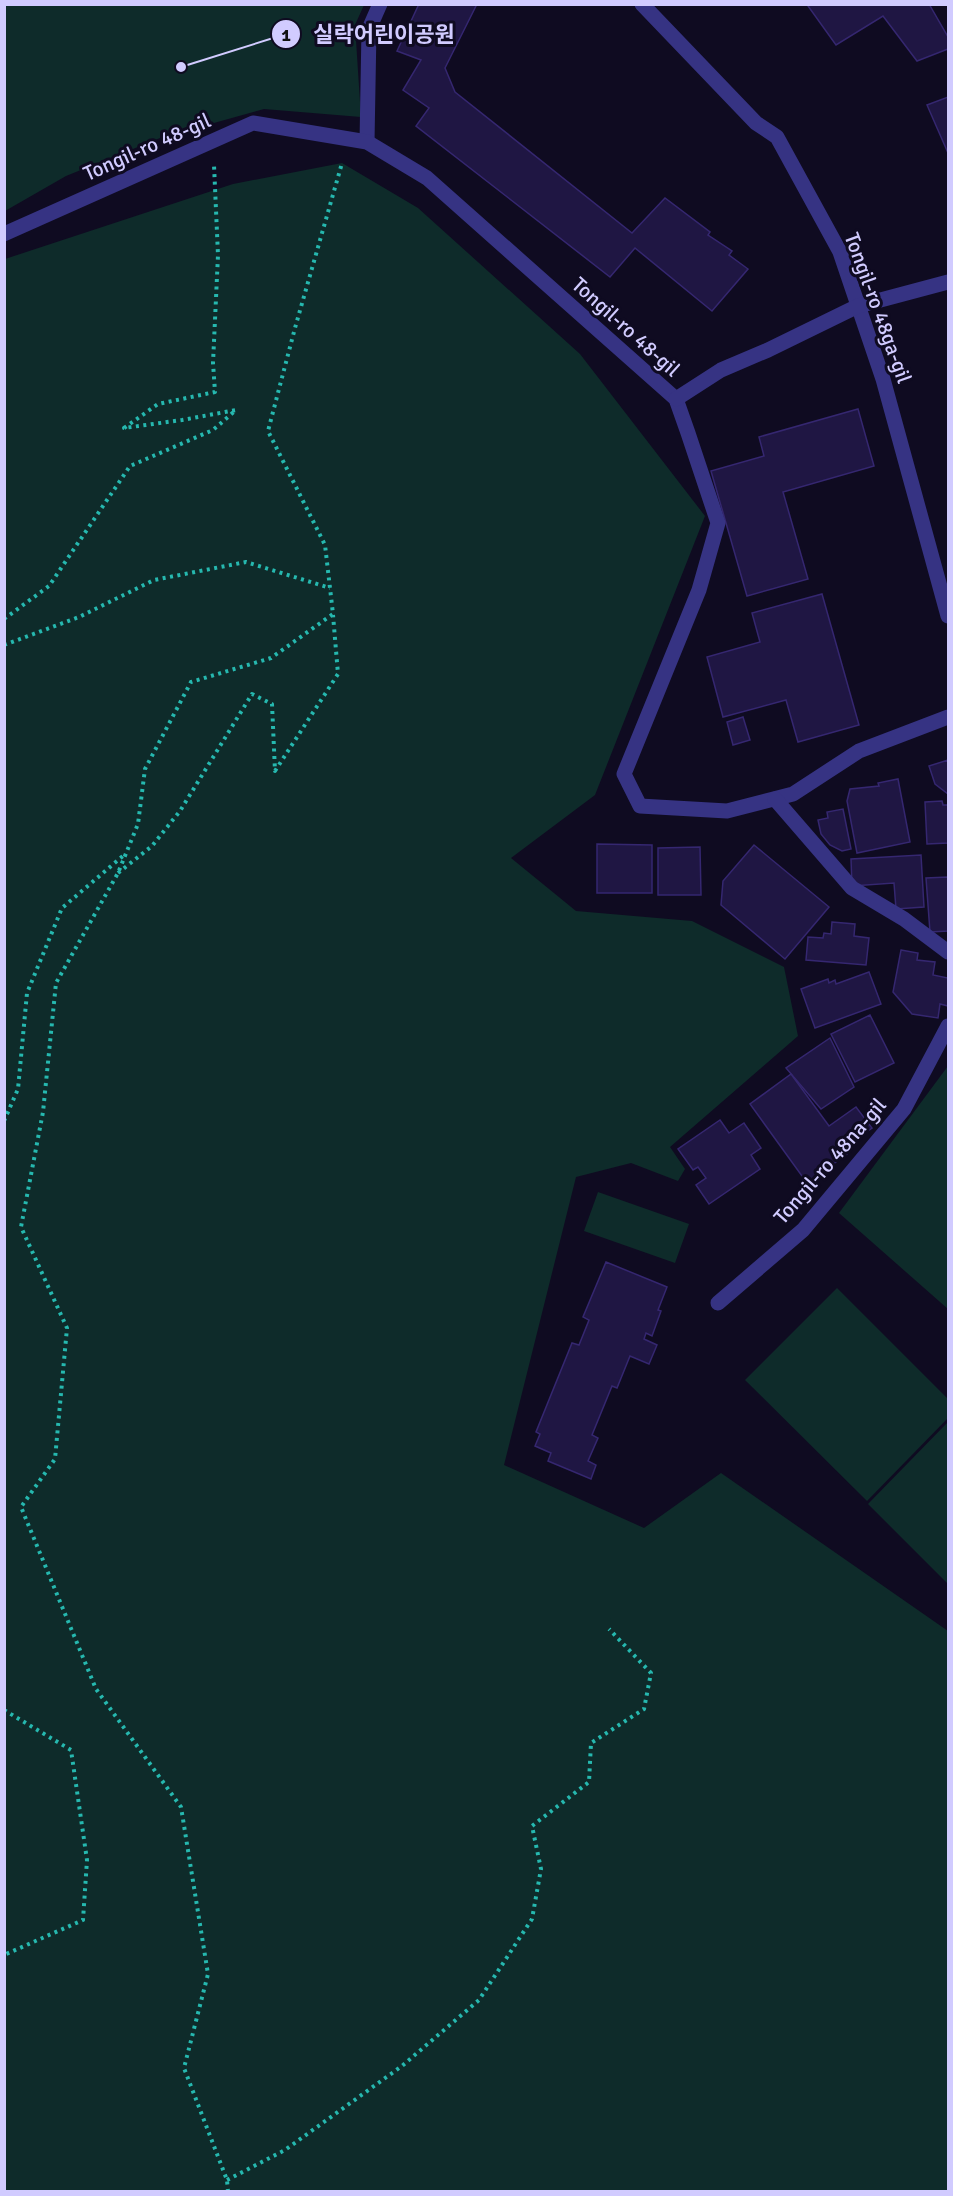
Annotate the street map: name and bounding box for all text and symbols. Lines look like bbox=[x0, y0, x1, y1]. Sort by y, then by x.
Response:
callout: 실락어린이공원 bbox=[271, 14, 467, 54]
text: 실락어린이공원 bbox=[313, 21, 455, 48]
text: 1 bbox=[281, 24, 291, 46]
street label: Tongil-ro 48-gil bbox=[79, 107, 215, 187]
street label: Tongil-ro 48ga-gil bbox=[839, 229, 917, 387]
street label: Tongil-ro 48-gil bbox=[566, 272, 686, 382]
street label: Tongil-ro 48na-gil bbox=[768, 1093, 892, 1229]

